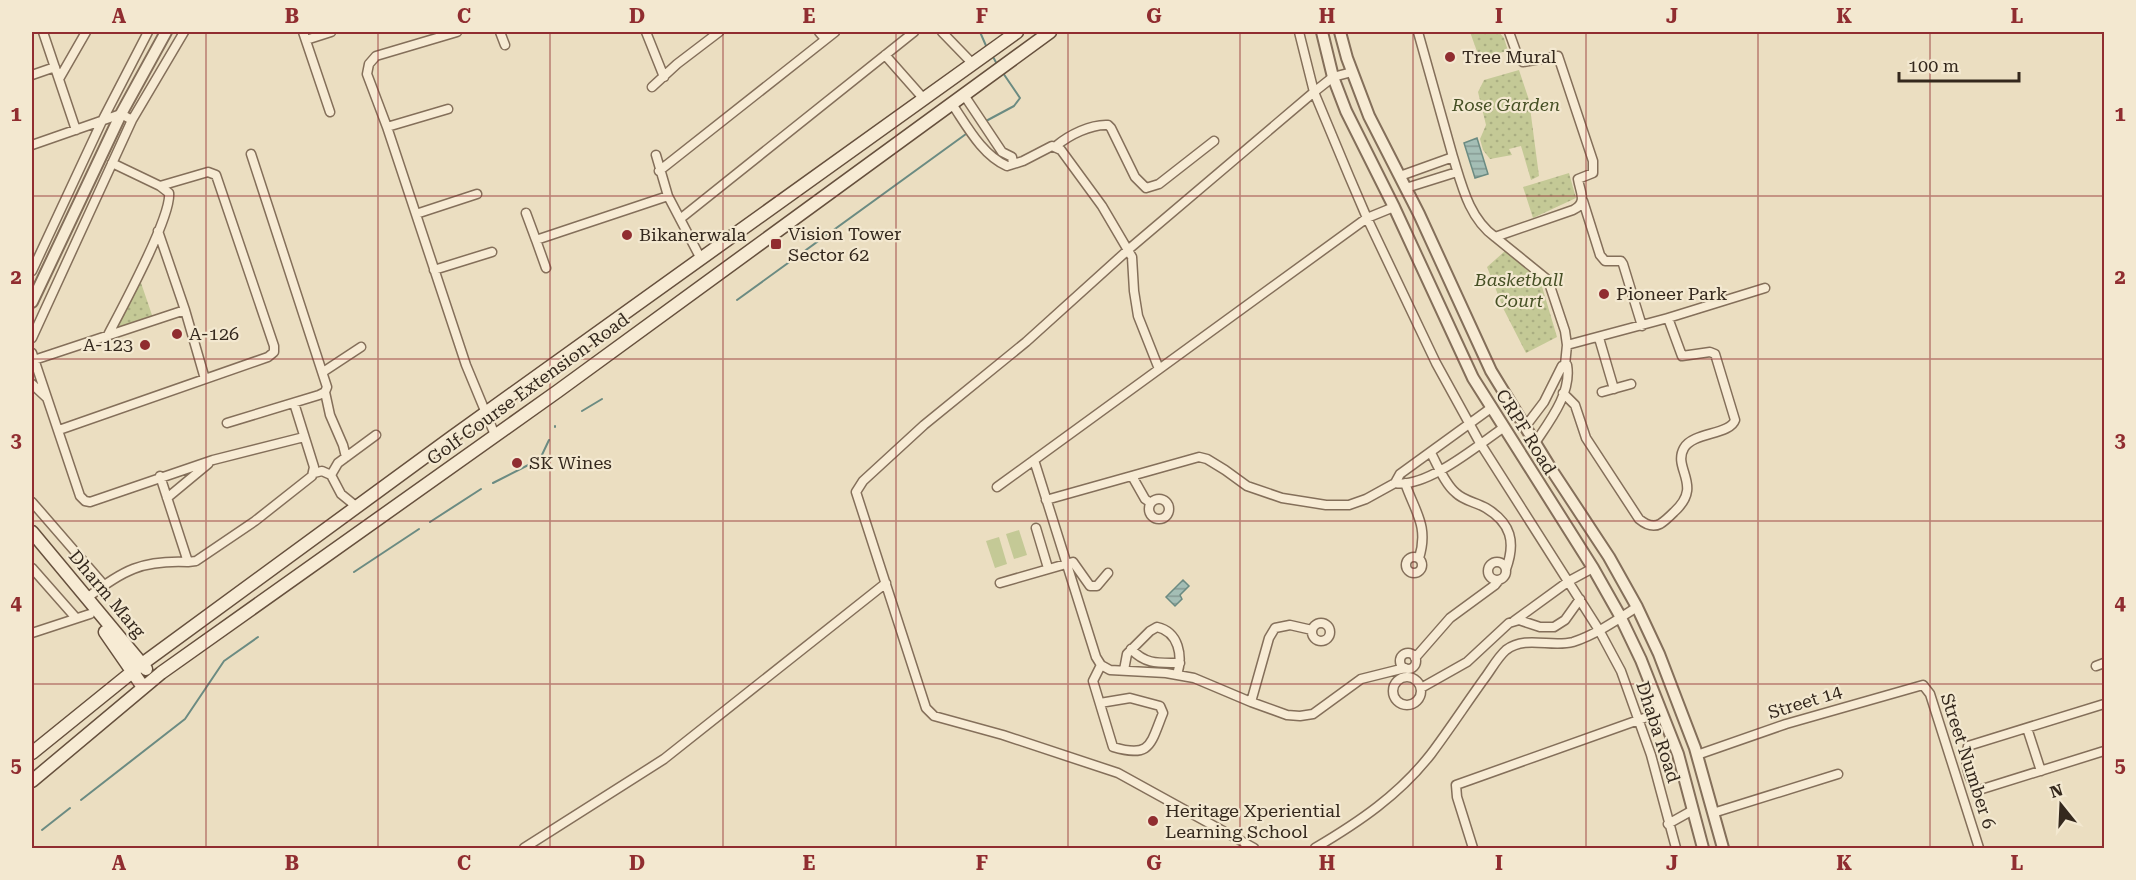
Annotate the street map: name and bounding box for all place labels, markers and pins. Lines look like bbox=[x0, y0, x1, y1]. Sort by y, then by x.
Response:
place label: Tree Mural bbox=[1462, 46, 1557, 67]
marker: Tree Mural bbox=[1443, 50, 1457, 64]
place label: Vision Tower Sector 62 bbox=[788, 223, 901, 265]
place label: Bikanerwala bbox=[639, 224, 747, 245]
marker: Bikanerwala bbox=[620, 228, 634, 242]
marker: Vision Tower Sector 62 bbox=[769, 237, 783, 251]
place label: Pioneer Park bbox=[1616, 283, 1728, 304]
marker: Pioneer Park bbox=[1597, 287, 1611, 301]
place label: A-126 bbox=[189, 323, 239, 344]
marker: A-126 bbox=[170, 327, 184, 341]
place label: A-123 bbox=[83, 334, 133, 355]
marker: A-123 bbox=[138, 338, 152, 352]
place label: SK Wines bbox=[529, 452, 612, 473]
marker: SK Wines bbox=[510, 456, 524, 470]
place label: Heritage Xperiential Learning School bbox=[1165, 800, 1341, 842]
marker: Heritage Xperiential Learning School bbox=[1146, 814, 1160, 828]

